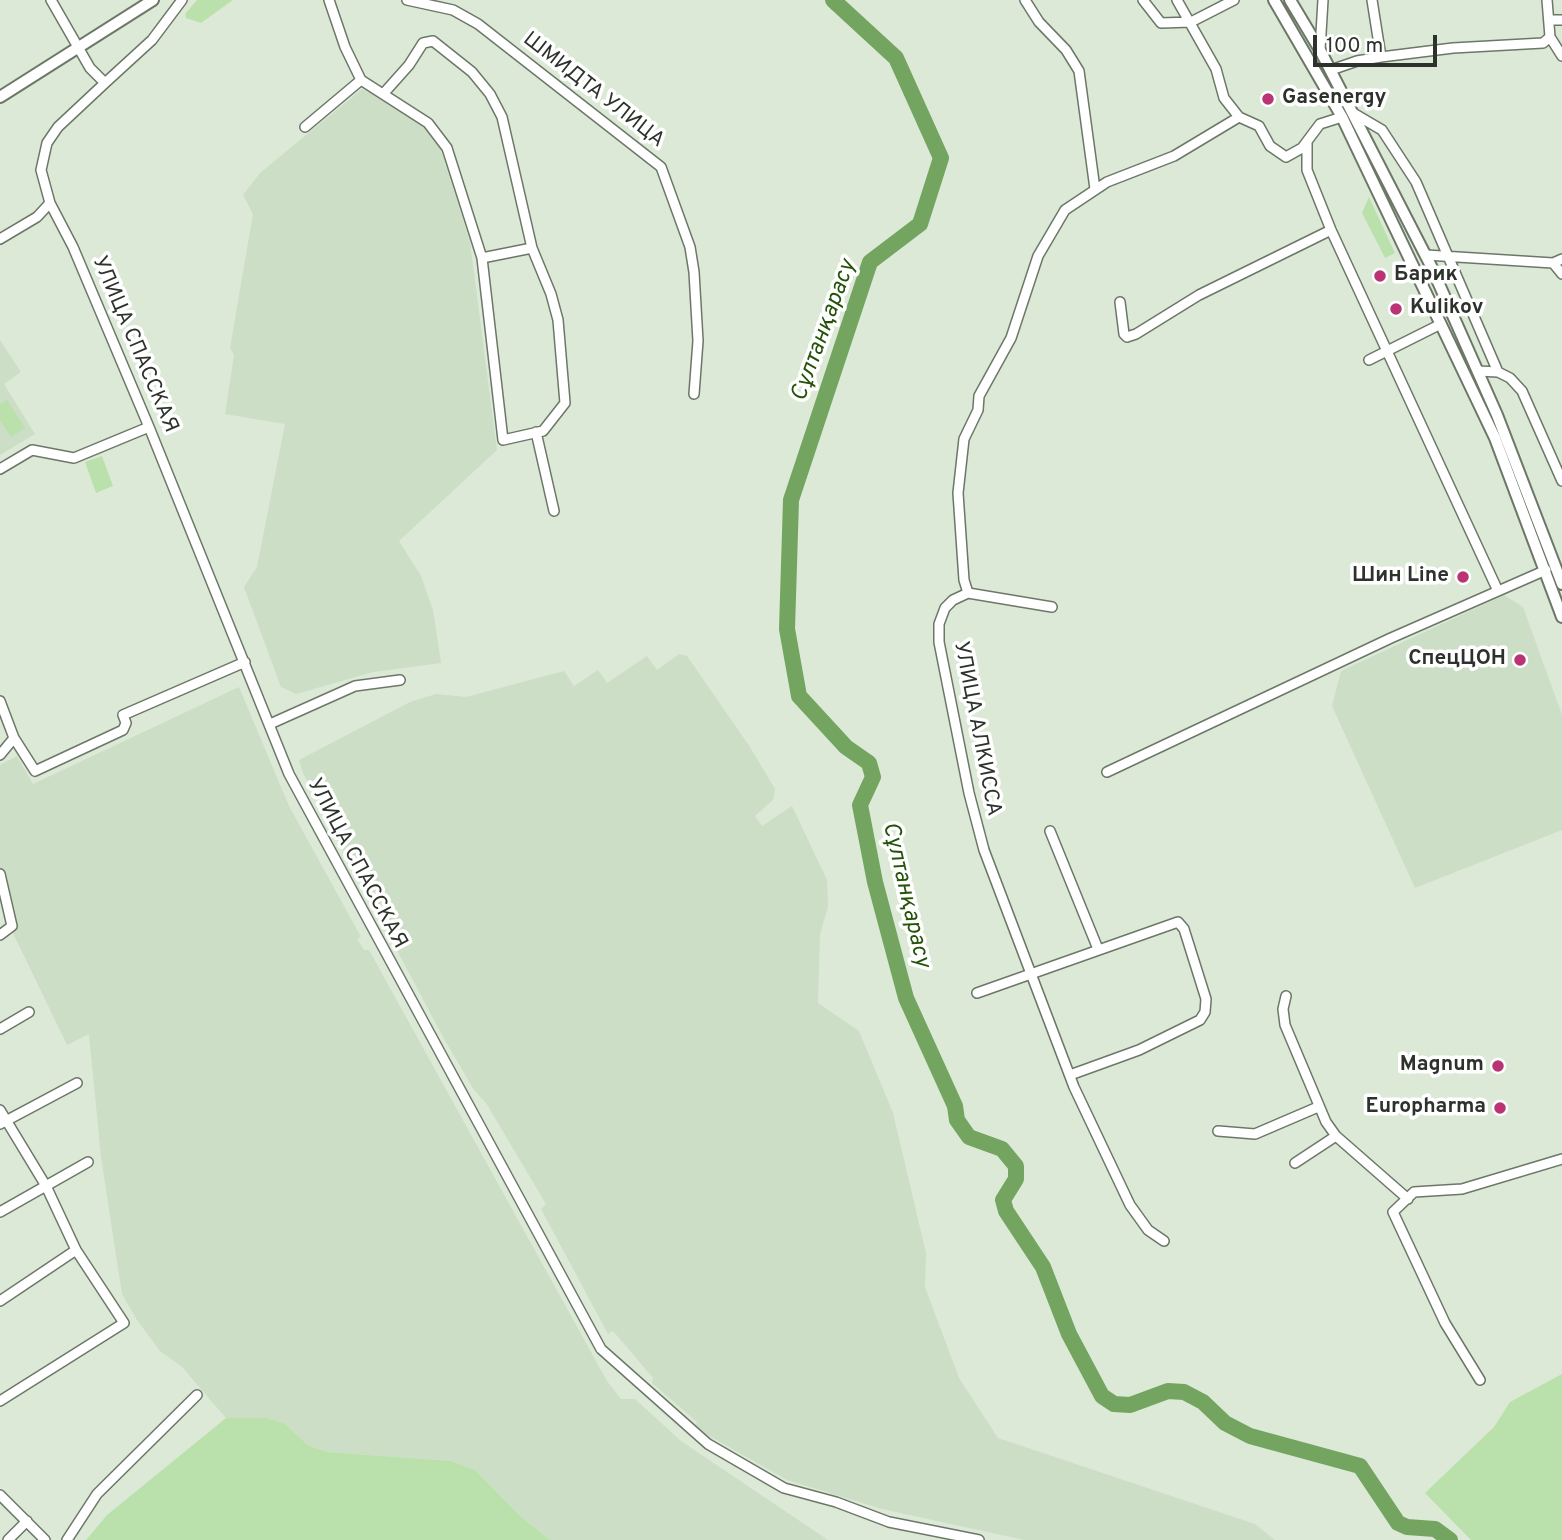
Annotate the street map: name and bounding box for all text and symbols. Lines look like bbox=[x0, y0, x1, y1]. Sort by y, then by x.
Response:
scale bar bbox=[1317, 21, 1441, 65]
street label: ШМИДТА УЛИЦА bbox=[517, 28, 669, 154]
text: 100 m bbox=[1326, 33, 1383, 60]
place label: Gasenergy bbox=[1282, 86, 1387, 112]
marker: Gasenergy bbox=[1260, 91, 1276, 107]
street label: УЛИЦА СПАССКАЯ bbox=[85, 253, 183, 437]
water label: Сұлтанқарасу bbox=[787, 256, 863, 406]
place label: Барик bbox=[1394, 263, 1458, 289]
marker: Барик bbox=[1372, 268, 1388, 284]
place label: Kulikov bbox=[1410, 296, 1483, 322]
marker: Kulikov bbox=[1388, 301, 1404, 317]
place label: Шин Line bbox=[1352, 564, 1449, 590]
marker: Шин Line bbox=[1455, 569, 1471, 585]
street label: УЛИЦА АЛКИССА bbox=[947, 640, 1005, 818]
place label: СпецЦОН bbox=[1408, 647, 1506, 673]
marker: СпецЦОН bbox=[1512, 652, 1528, 668]
street label: УЛИЦА СПАССКАЯ bbox=[300, 775, 412, 953]
water label: Сұлтанқарасу bbox=[875, 819, 935, 971]
place label: Magnum bbox=[1400, 1053, 1484, 1079]
marker: Magnum bbox=[1490, 1058, 1506, 1074]
place label: Europharma bbox=[1366, 1095, 1486, 1121]
marker: Europharma bbox=[1492, 1100, 1508, 1116]

